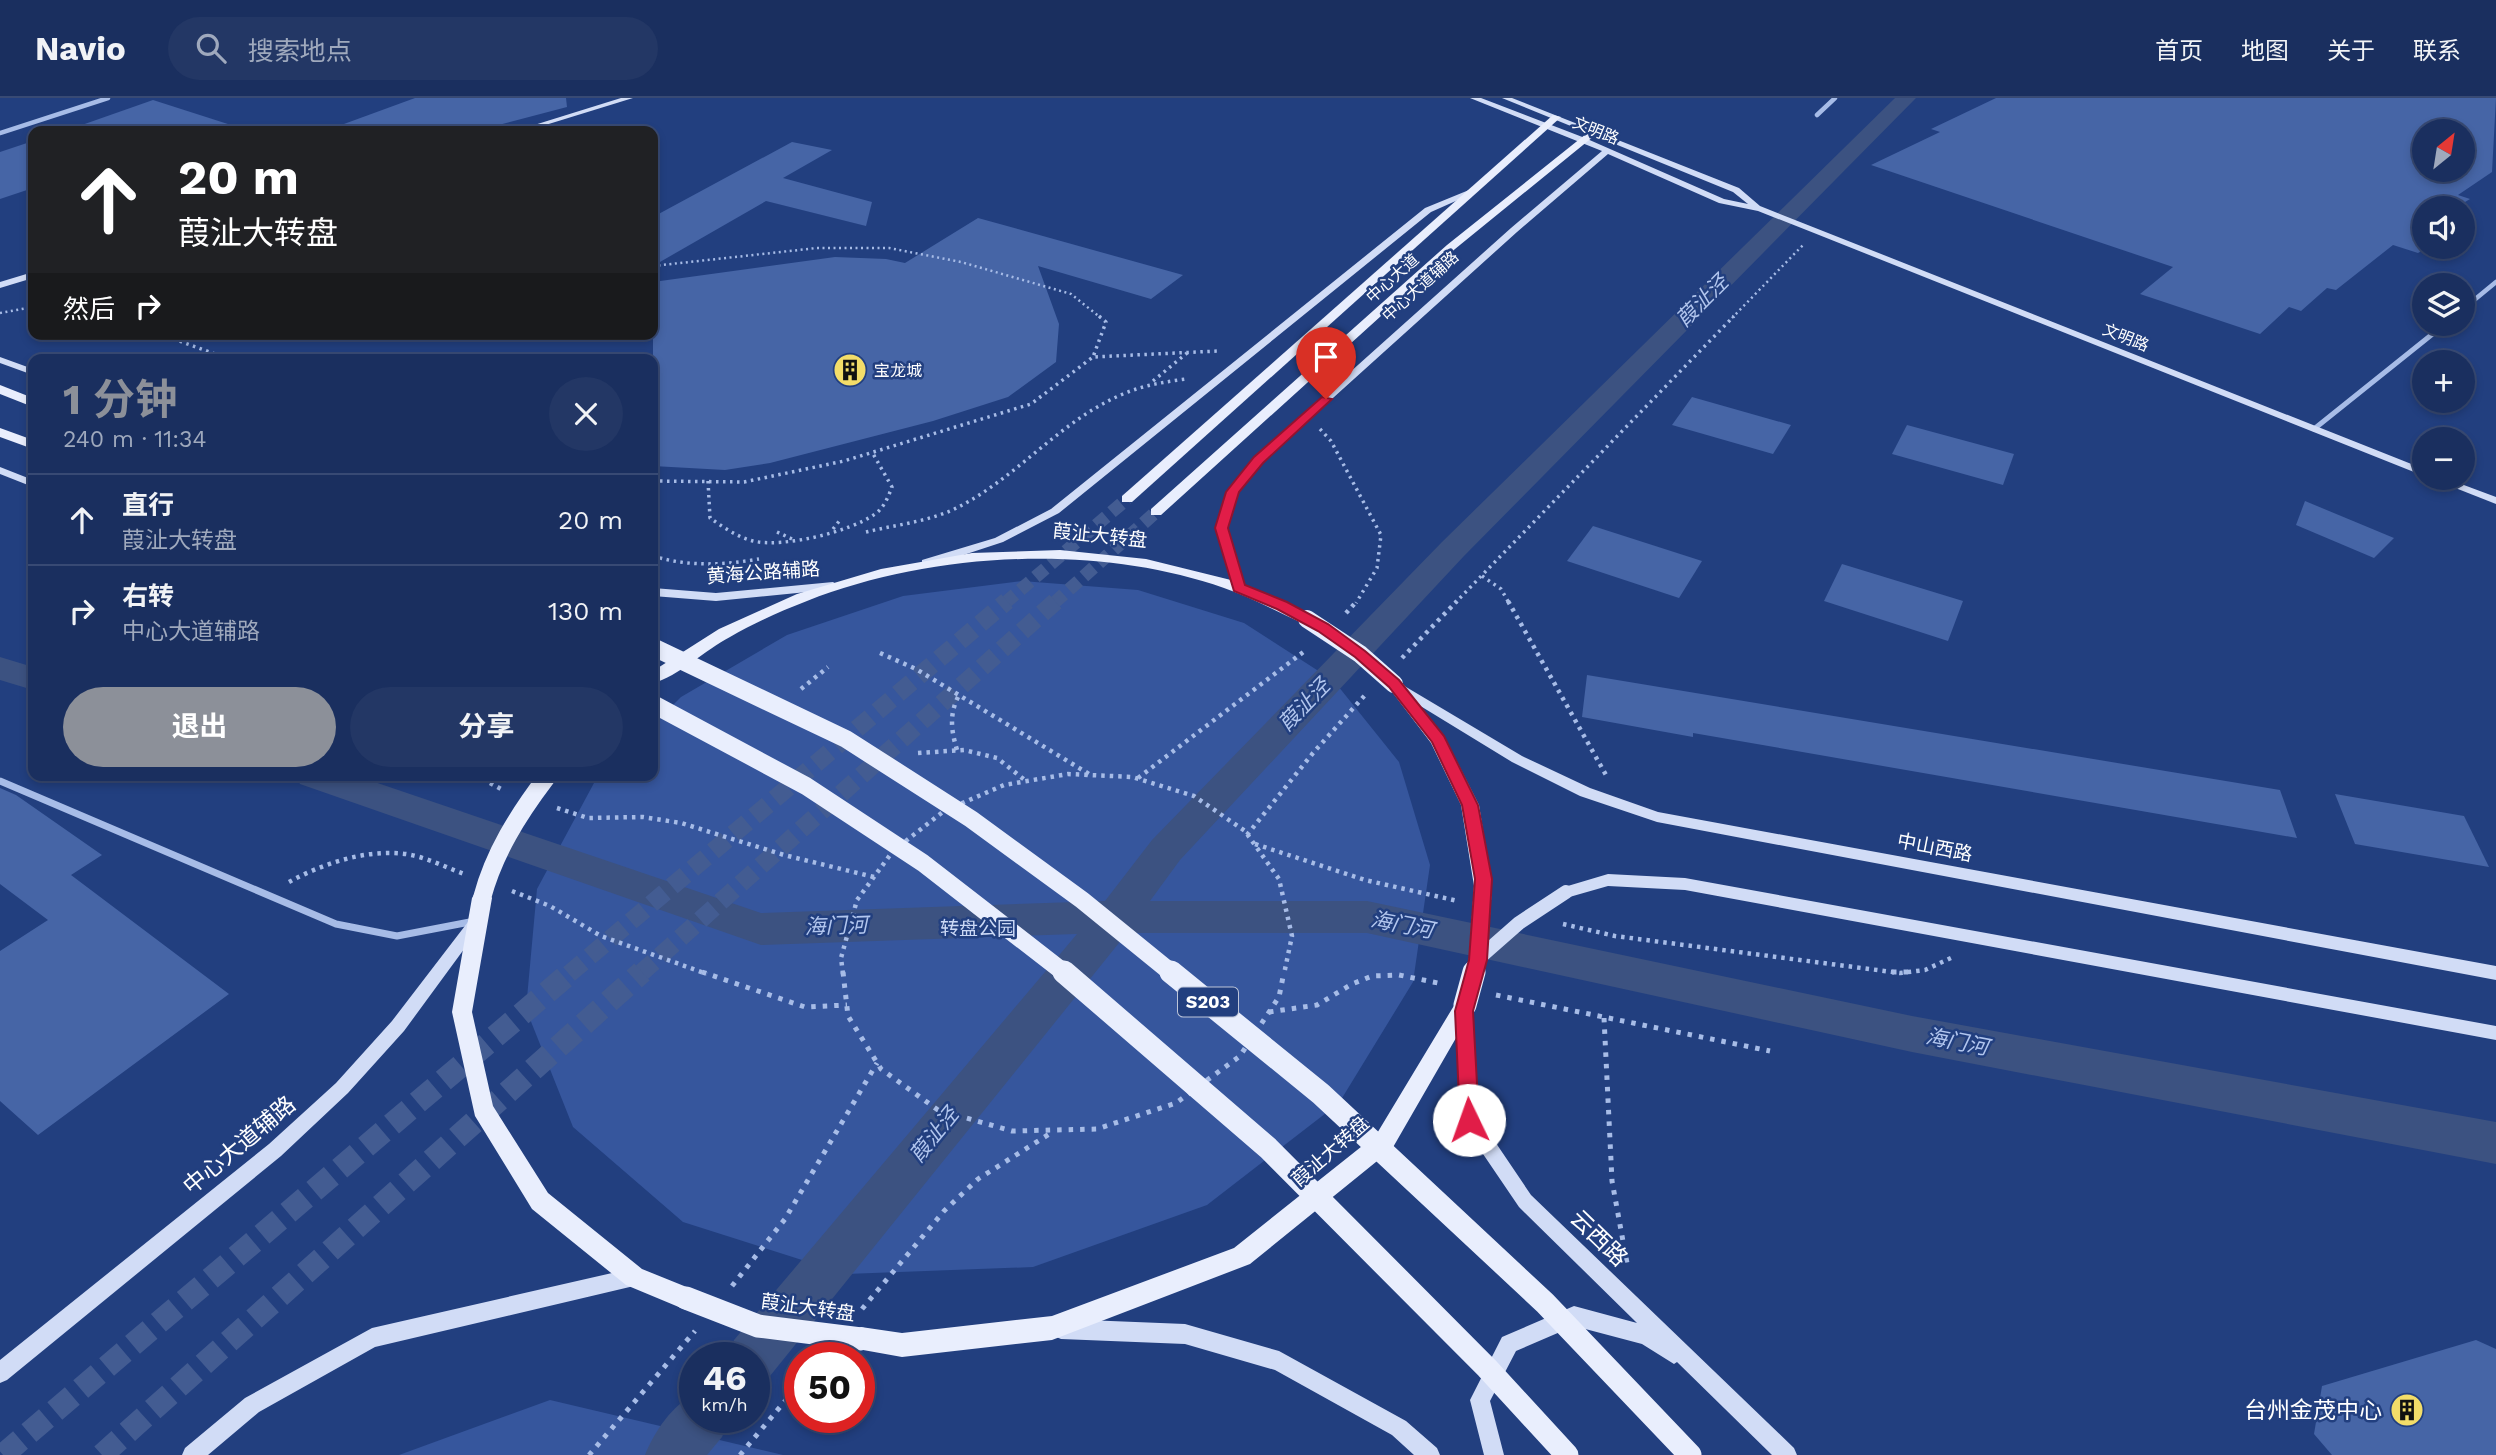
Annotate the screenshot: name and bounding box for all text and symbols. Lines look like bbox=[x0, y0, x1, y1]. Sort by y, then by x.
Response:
search box bbox=[168, 17, 658, 80]
text: Navio bbox=[35, 29, 126, 68]
icon: search bbox=[192, 29, 230, 67]
text: 搜索地点 bbox=[248, 36, 352, 66]
text: 首页 bbox=[2155, 37, 2203, 65]
text: 地图 bbox=[2241, 37, 2289, 65]
text: 关于 bbox=[2327, 37, 2375, 65]
text: 联系 bbox=[2413, 37, 2461, 65]
street label: 文明路 bbox=[1570, 113, 1622, 148]
north arrow bbox=[2412, 119, 2474, 182]
map controls bbox=[2412, 119, 2475, 490]
text: 20 m bbox=[178, 148, 299, 206]
icon: ahead bbox=[63, 154, 154, 245]
button: sound bbox=[2412, 196, 2475, 259]
text: 葭沚大转盘 bbox=[178, 214, 338, 252]
street label: 中心大道辅路 bbox=[1378, 247, 1462, 326]
street label: 中心大道 bbox=[1362, 250, 1422, 307]
water label: 葭沚泾 bbox=[1671, 268, 1734, 332]
button: layers bbox=[2412, 273, 2475, 336]
icon: right bbox=[129, 287, 167, 325]
text: 然后 bbox=[63, 294, 115, 324]
street label: 文明路 bbox=[2100, 320, 2152, 355]
pin bbox=[1296, 327, 1356, 399]
icon: arrive bbox=[1307, 338, 1345, 376]
button: + bbox=[2412, 350, 2475, 413]
building icon: 宝龙城 bbox=[831, 351, 869, 389]
place label: 宝龙城 bbox=[874, 361, 922, 380]
text: 1 分钟 bbox=[63, 375, 177, 424]
button: close bbox=[549, 377, 623, 451]
text: 240 m · 11:34 bbox=[63, 426, 206, 453]
button: − bbox=[2412, 427, 2475, 490]
text: 直行 bbox=[122, 490, 174, 520]
icon: ahead bbox=[63, 501, 101, 539]
text: 20 m bbox=[558, 505, 623, 535]
street label: 葭沚大转盘 bbox=[1051, 519, 1148, 552]
text: 葭沚大转盘 bbox=[122, 527, 237, 554]
street label: 黄海公路辅路 bbox=[705, 557, 821, 588]
text: 右转 bbox=[122, 581, 174, 611]
icon: right bbox=[63, 592, 101, 630]
text: 130 m bbox=[548, 596, 623, 626]
text: 中心大道辅路 bbox=[122, 618, 260, 645]
water label: 葭沚泾 bbox=[1273, 672, 1336, 736]
button: 退出 bbox=[63, 687, 336, 767]
button: 分享 bbox=[350, 687, 623, 767]
street label: 中山西路 bbox=[1895, 829, 1974, 866]
water label: 海门河 bbox=[1369, 906, 1439, 944]
water label: 海门河 bbox=[804, 912, 872, 939]
park label: 转盘公园 bbox=[940, 917, 1016, 940]
road number: S203 bbox=[1178, 988, 1238, 1016]
water label: 海门河 bbox=[1924, 1023, 1994, 1061]
position arrow bbox=[1432, 1083, 1506, 1157]
street label: 中心大道辅路 bbox=[178, 1091, 301, 1200]
water label: 葭沚泾 bbox=[904, 1101, 964, 1167]
street label: 葭沚大转盘 bbox=[1287, 1112, 1374, 1191]
street label: 云西路 bbox=[1564, 1205, 1633, 1272]
street label: 葭沚大转盘 bbox=[759, 1289, 857, 1325]
speed limit sign: 50 bbox=[784, 1342, 875, 1433]
text: 46 bbox=[702, 1357, 747, 1399]
building icon: 台州金茂中心 bbox=[2388, 1391, 2426, 1429]
text: km/h bbox=[701, 1394, 748, 1415]
place label: 台州金茂中心 bbox=[2244, 1397, 2382, 1424]

